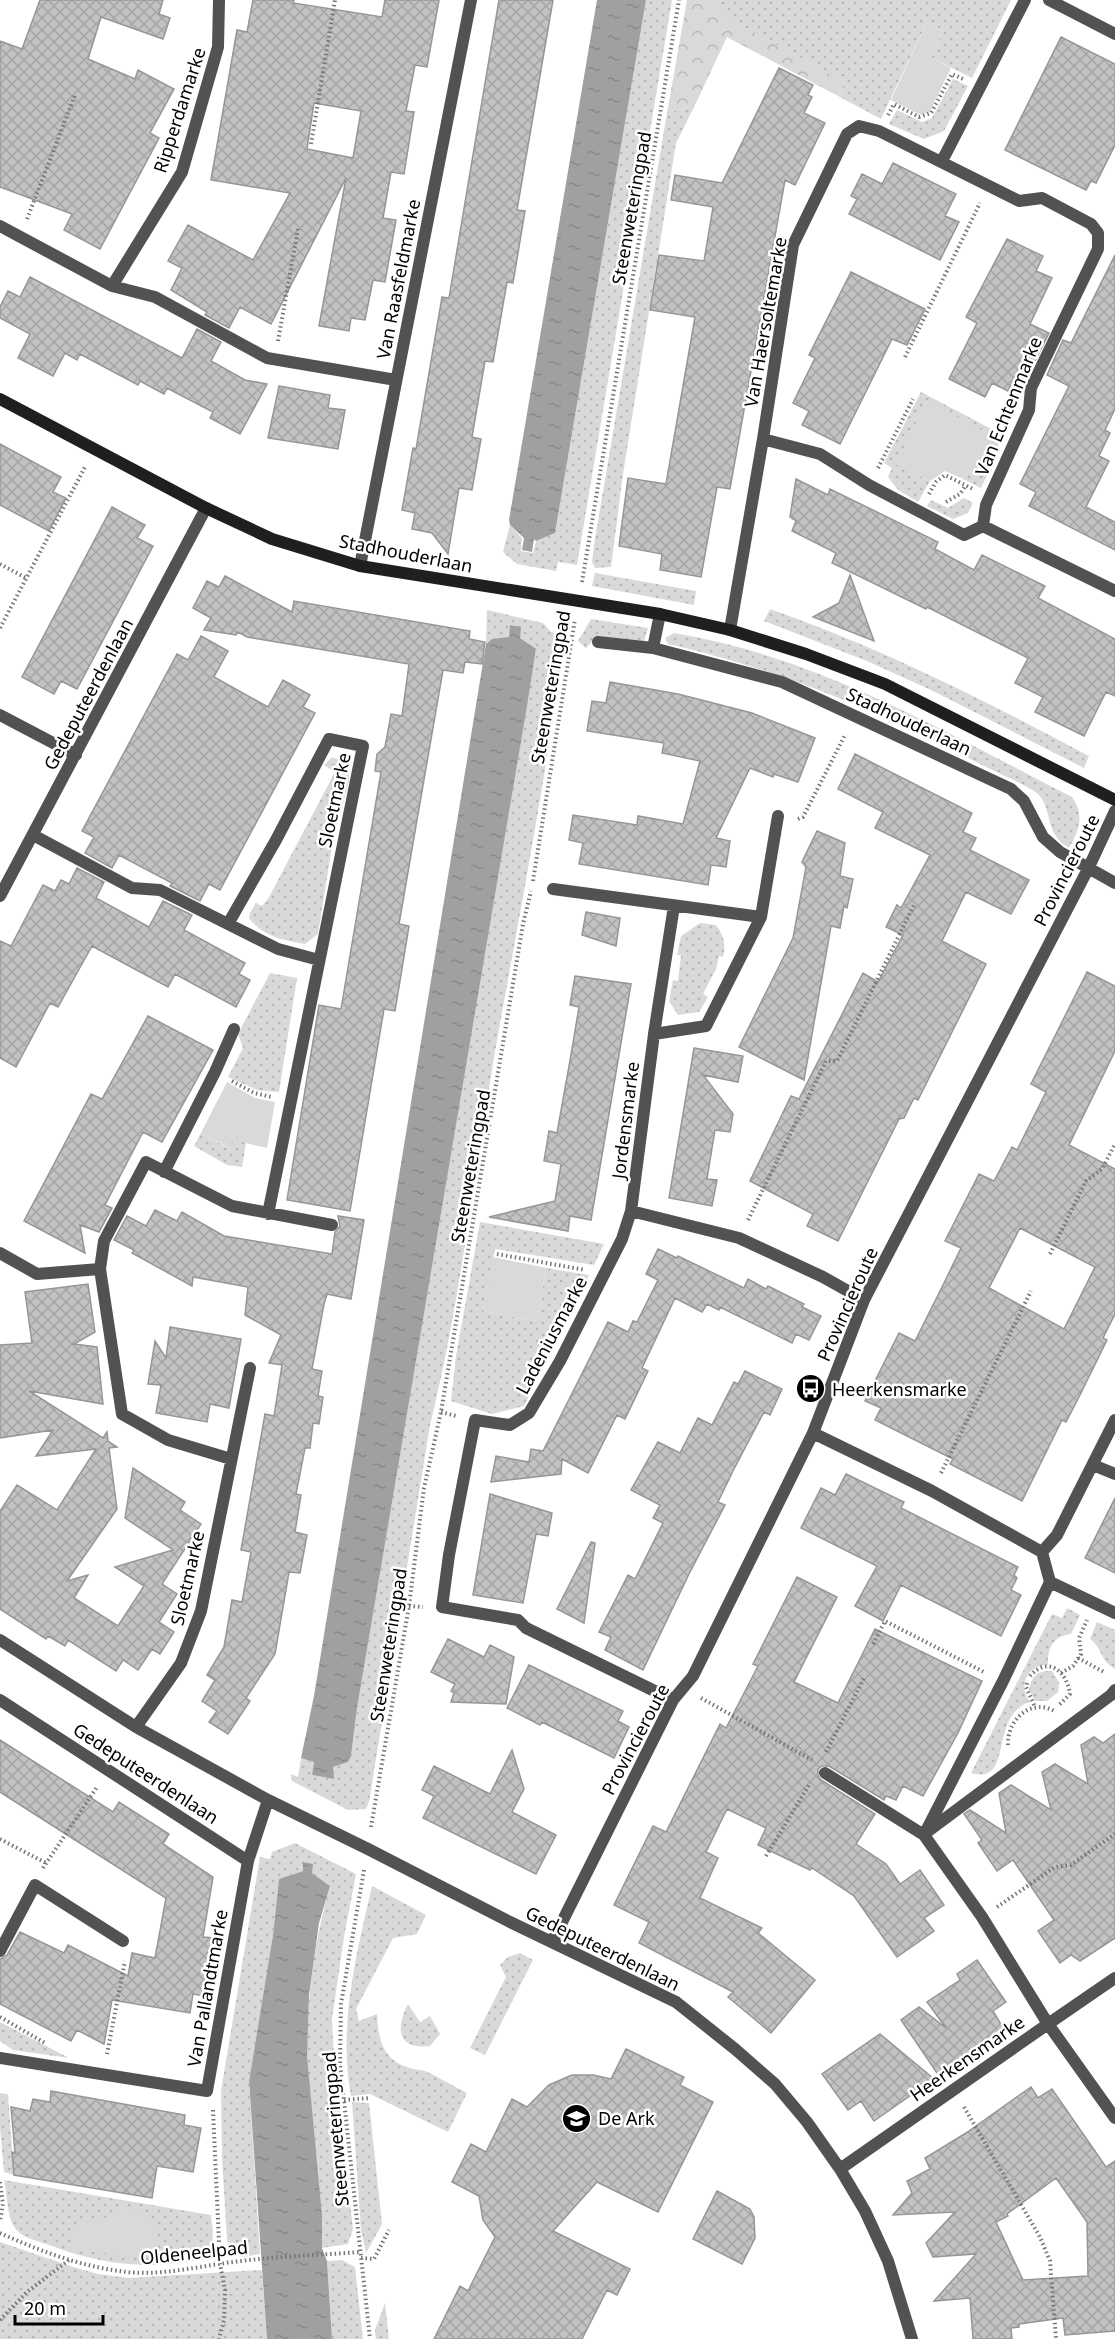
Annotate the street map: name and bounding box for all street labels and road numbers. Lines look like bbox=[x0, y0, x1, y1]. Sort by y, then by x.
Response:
street label: Ripperdamarke bbox=[147, 44, 211, 176]
street label: Steenweteringpad bbox=[606, 129, 656, 287]
street label: Van Raasfeldmarke bbox=[371, 197, 425, 361]
street label: Van Haersoltemarke bbox=[738, 235, 792, 409]
street label: Van Echtenmarke bbox=[969, 333, 1047, 479]
street label: Stadhouderlaan bbox=[337, 528, 475, 578]
street label: Steenweteringpad bbox=[525, 608, 575, 766]
street label: Gedeputeerdenlaan bbox=[38, 614, 138, 774]
street label: Stadhouderlaan bbox=[843, 682, 975, 760]
street label: Sloetmarke bbox=[312, 750, 356, 850]
street label: Provincieroute bbox=[1027, 810, 1105, 930]
street label: Jordensmarke bbox=[606, 1060, 644, 1182]
street label: Steenweteringpad bbox=[445, 1087, 495, 1245]
street label: Provincieroute bbox=[811, 1243, 883, 1365]
street label: Ladeniusmarke bbox=[510, 1272, 592, 1398]
street label: Sloetmarke bbox=[164, 1528, 210, 1628]
street label: Steenweteringpad bbox=[364, 1566, 412, 1724]
street label: Provincieroute bbox=[596, 1679, 674, 1799]
street label: Gedeputeerdenlaan bbox=[69, 1717, 223, 1829]
street label: Gedeputeerdenlaan bbox=[522, 1900, 684, 1996]
street label: Van Pallandtmarke bbox=[181, 1907, 233, 2069]
street label: Heerkensmarke bbox=[905, 2010, 1029, 2106]
street label: Steenweteringpad bbox=[316, 2051, 354, 2207]
street label: Oldeneelpad bbox=[139, 2234, 249, 2270]

